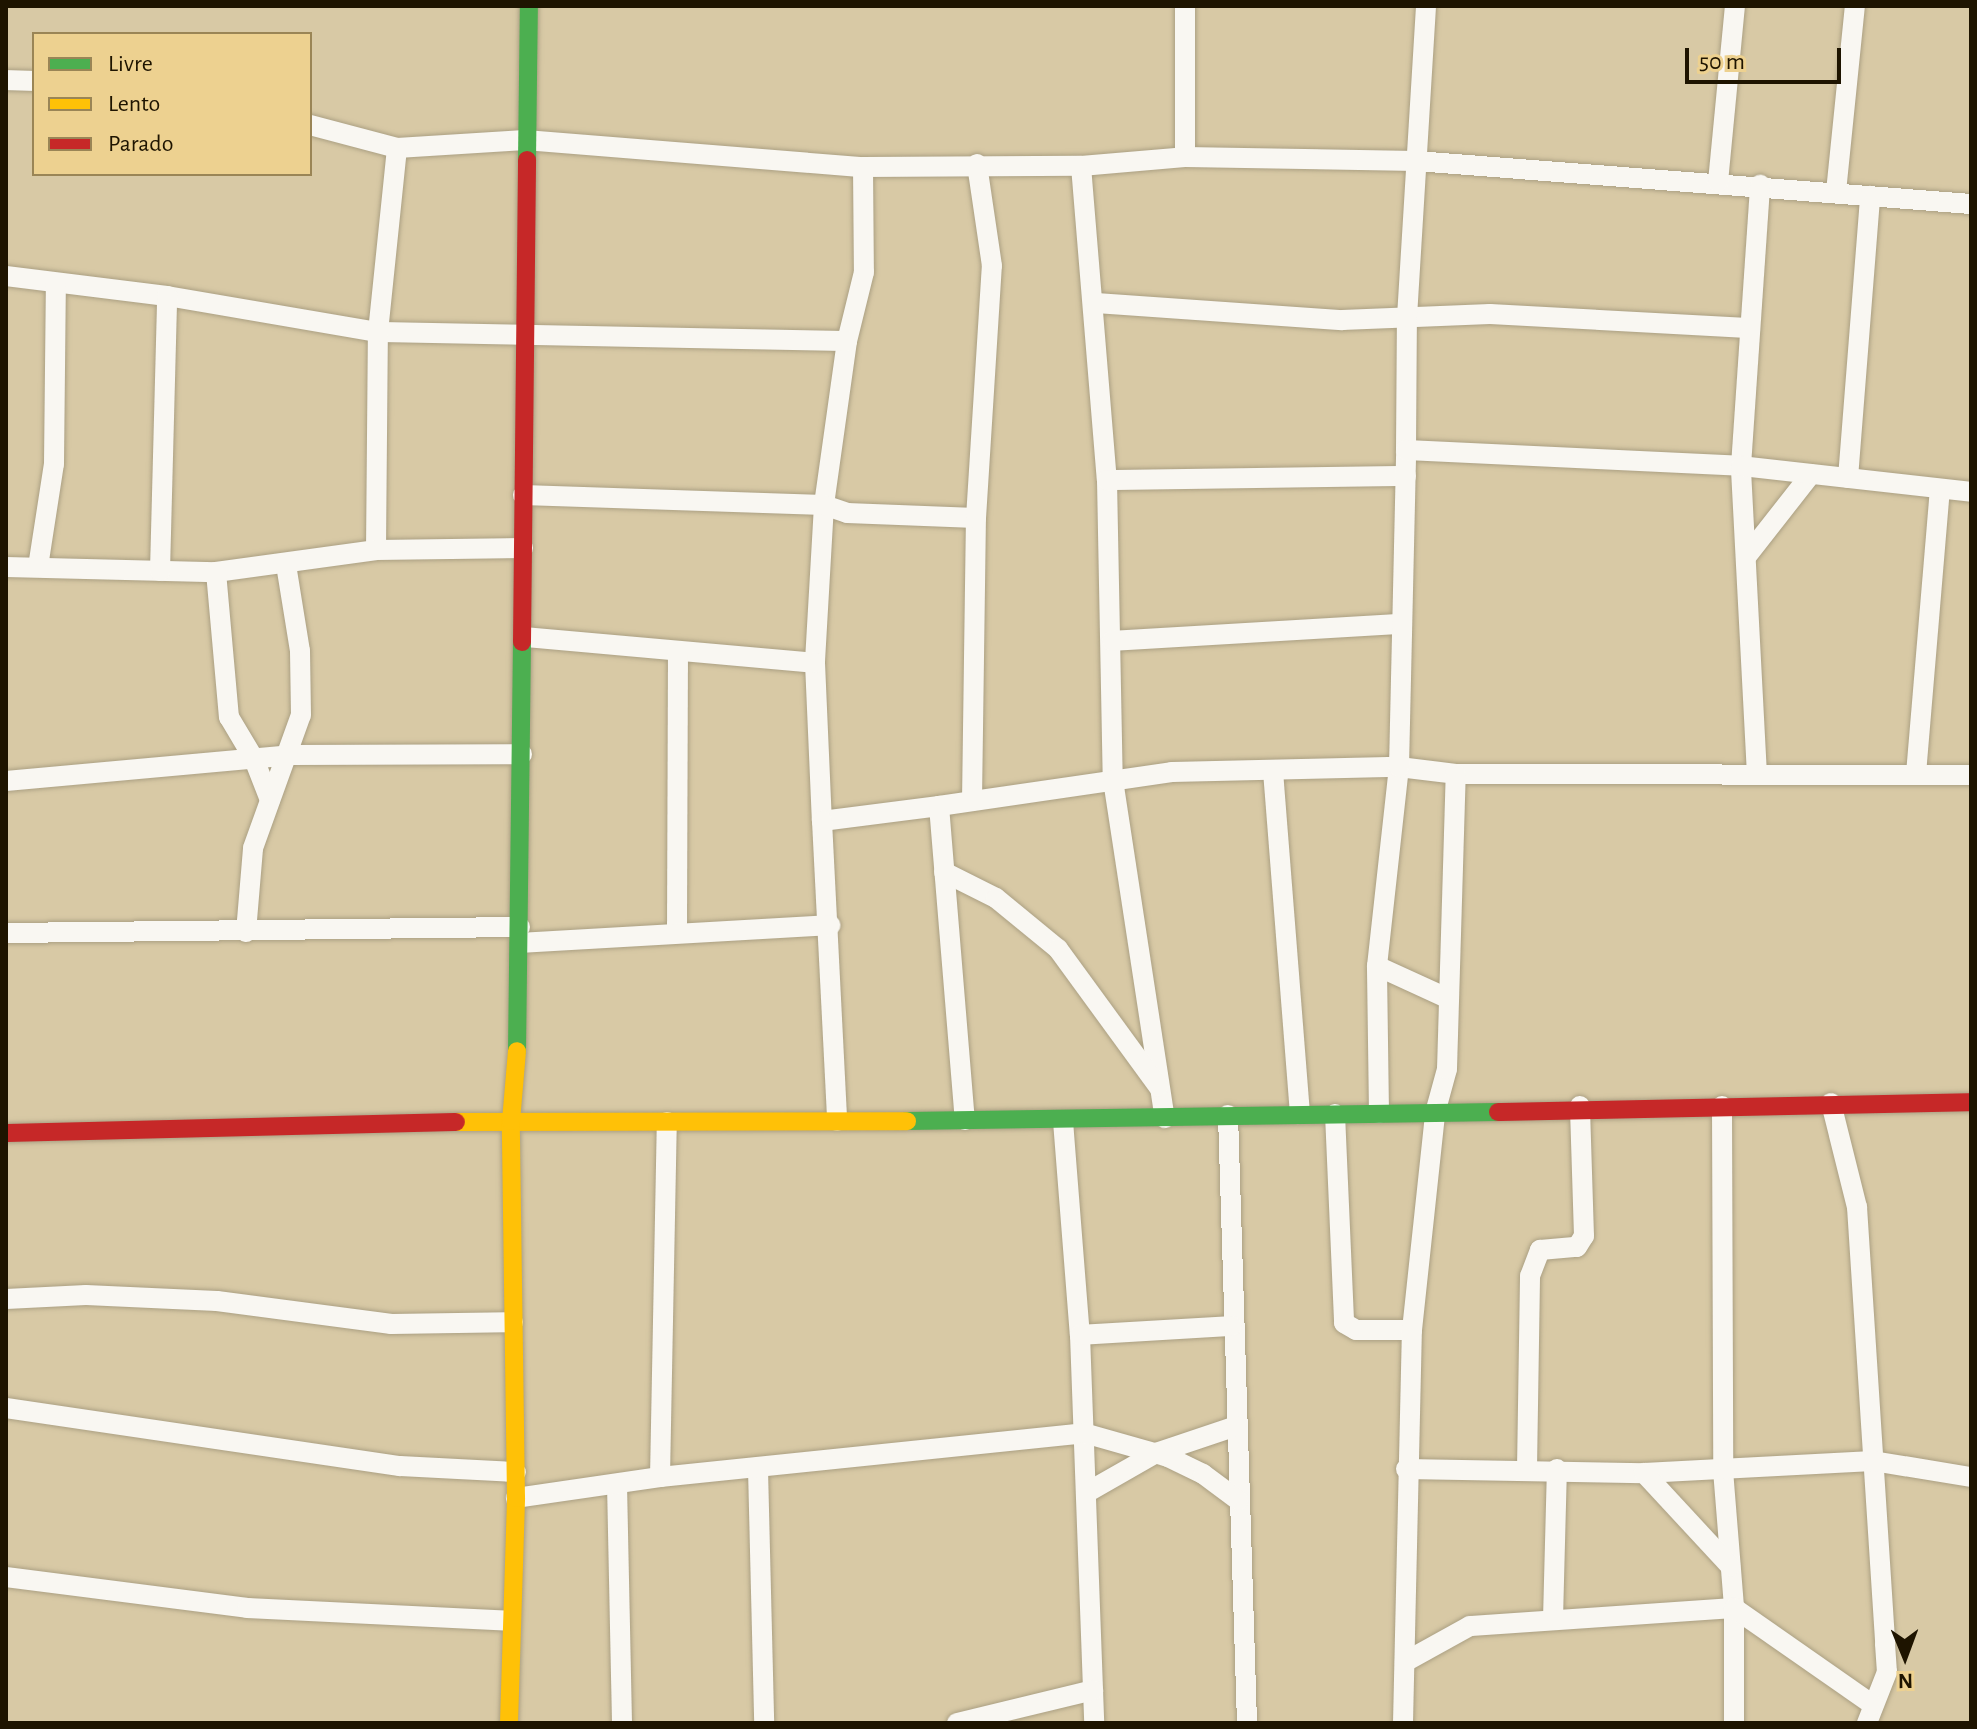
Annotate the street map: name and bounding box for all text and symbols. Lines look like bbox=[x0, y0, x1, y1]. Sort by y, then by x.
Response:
legend bbox=[32, 32, 312, 176]
scale bar bbox=[1689, 32, 1845, 82]
text: 50 m bbox=[1699, 50, 1745, 74]
text: Livre bbox=[108, 52, 153, 76]
text: Lento bbox=[108, 92, 160, 116]
text: Parado bbox=[108, 132, 174, 156]
north arrow bbox=[1865, 1617, 1945, 1697]
text: N bbox=[1898, 1670, 1913, 1692]

